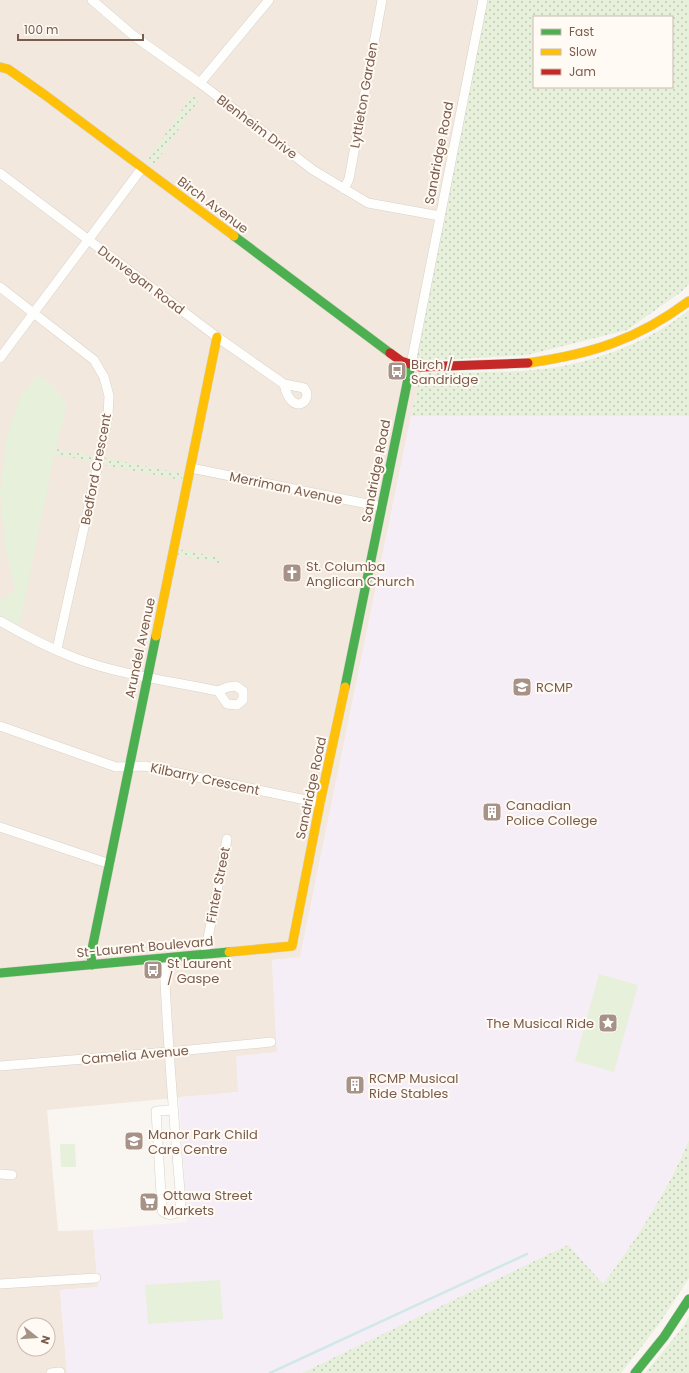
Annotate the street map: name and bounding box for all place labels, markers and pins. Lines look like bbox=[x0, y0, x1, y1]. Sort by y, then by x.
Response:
place label: Birch / Sandridge bbox=[411, 355, 478, 389]
bus stop icon: Birch / Sandridge bbox=[386, 360, 408, 382]
place label: St. Columba Anglican Church bbox=[306, 557, 414, 591]
church icon: St. Columba Anglican Church bbox=[281, 562, 303, 584]
school or university icon: RCMP bbox=[511, 676, 533, 698]
place label: RCMP bbox=[536, 678, 573, 697]
place label: Canadian Police College bbox=[506, 796, 597, 830]
building icon: Canadian Police College bbox=[481, 801, 503, 823]
place label: St Laurent / Gaspe bbox=[167, 954, 232, 988]
bus stop icon: St Laurent / Gaspe bbox=[142, 959, 164, 981]
place icon: The Musical Ride bbox=[597, 1012, 619, 1034]
place label: The Musical Ride bbox=[486, 1014, 594, 1033]
place label: RCMP Musical Ride Stables bbox=[369, 1069, 459, 1103]
building icon: RCMP Musical Ride Stables bbox=[344, 1074, 366, 1096]
place label: Manor Park Child Care Centre bbox=[148, 1125, 258, 1159]
school or university icon: Manor Park Child Care Centre bbox=[123, 1130, 145, 1152]
place label: Ottawa Street Markets bbox=[163, 1186, 253, 1220]
supermarket icon: Ottawa Street Markets bbox=[138, 1191, 160, 1213]

